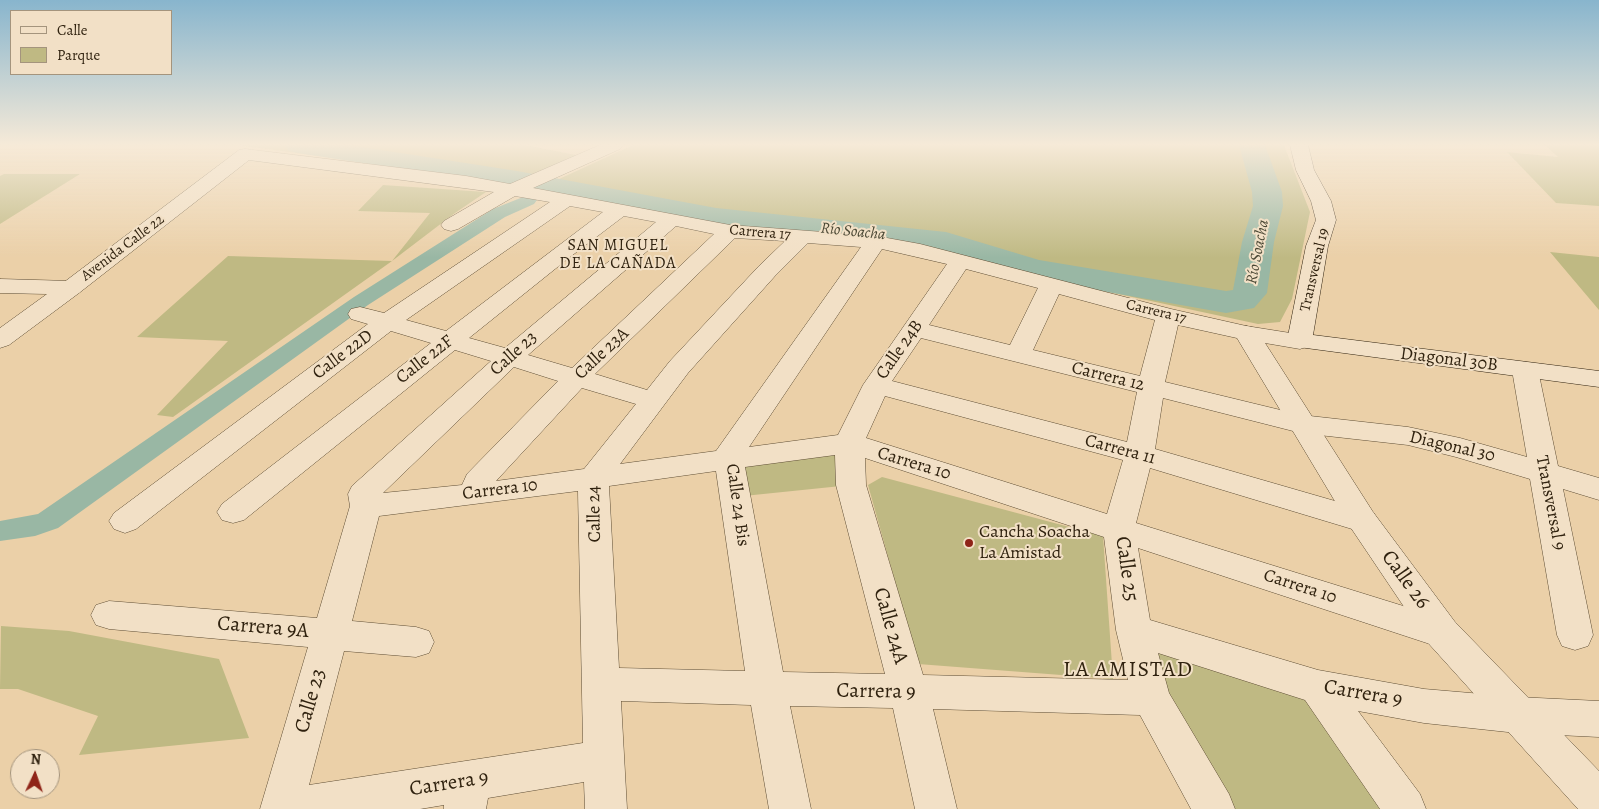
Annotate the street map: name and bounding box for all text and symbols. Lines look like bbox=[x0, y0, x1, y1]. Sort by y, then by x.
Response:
legend bbox=[10, 10, 172, 75]
text: Calle bbox=[57, 20, 87, 40]
text: Parque bbox=[57, 45, 100, 65]
street label: Avenida Calle 22 bbox=[78, 211, 168, 285]
water label: Río Soacha bbox=[1242, 218, 1274, 286]
water label: Río Soacha bbox=[820, 219, 886, 245]
street label: Carrera 17 bbox=[729, 221, 791, 245]
street label: Transversal 19 bbox=[1297, 227, 1333, 313]
district label: SAN MIGUEL DE LA CAÑADA bbox=[558, 236, 678, 274]
street label: Carrera 17 bbox=[1124, 296, 1188, 328]
street label: Calle 24B bbox=[872, 316, 928, 384]
street label: Calle 23A bbox=[570, 323, 634, 385]
street label: Calle 22D bbox=[309, 325, 377, 385]
street label: Calle 23 bbox=[486, 327, 542, 381]
street label: Calle 22F bbox=[392, 331, 458, 389]
street label: Diagonal 30B bbox=[1399, 343, 1499, 377]
street label: Carrera 12 bbox=[1069, 357, 1147, 397]
street label: Diagonal 30 bbox=[1407, 427, 1497, 467]
street label: Carrera 11 bbox=[1082, 430, 1158, 470]
street label: Carrera 10 bbox=[875, 443, 953, 485]
street label: Transversal 9 bbox=[1530, 454, 1570, 552]
street label: Calle 24 Bis bbox=[721, 462, 753, 548]
street label: Carrera 10 bbox=[461, 475, 539, 505]
street label: Calle 24 bbox=[584, 485, 606, 543]
place label: Cancha Soacha La Amistad bbox=[979, 522, 1090, 564]
street label: Calle 25 bbox=[1109, 535, 1143, 603]
marker: Cancha Soacha La Amistad bbox=[963, 537, 975, 549]
street label: Calle 26 bbox=[1375, 546, 1435, 614]
street label: Carrera 10 bbox=[1261, 565, 1339, 609]
street label: Calle 24A bbox=[867, 585, 913, 667]
street label: Carrera 9A bbox=[216, 611, 310, 645]
district label: LA AMISTAD bbox=[1062, 658, 1194, 684]
street label: Calle 23 bbox=[290, 666, 332, 736]
street label: Carrera 9 bbox=[1322, 675, 1404, 713]
street label: Carrera 9 bbox=[836, 679, 916, 705]
north arrow bbox=[10, 749, 60, 799]
text: N bbox=[30, 750, 41, 769]
street label: Carrera 9 bbox=[408, 765, 490, 803]

